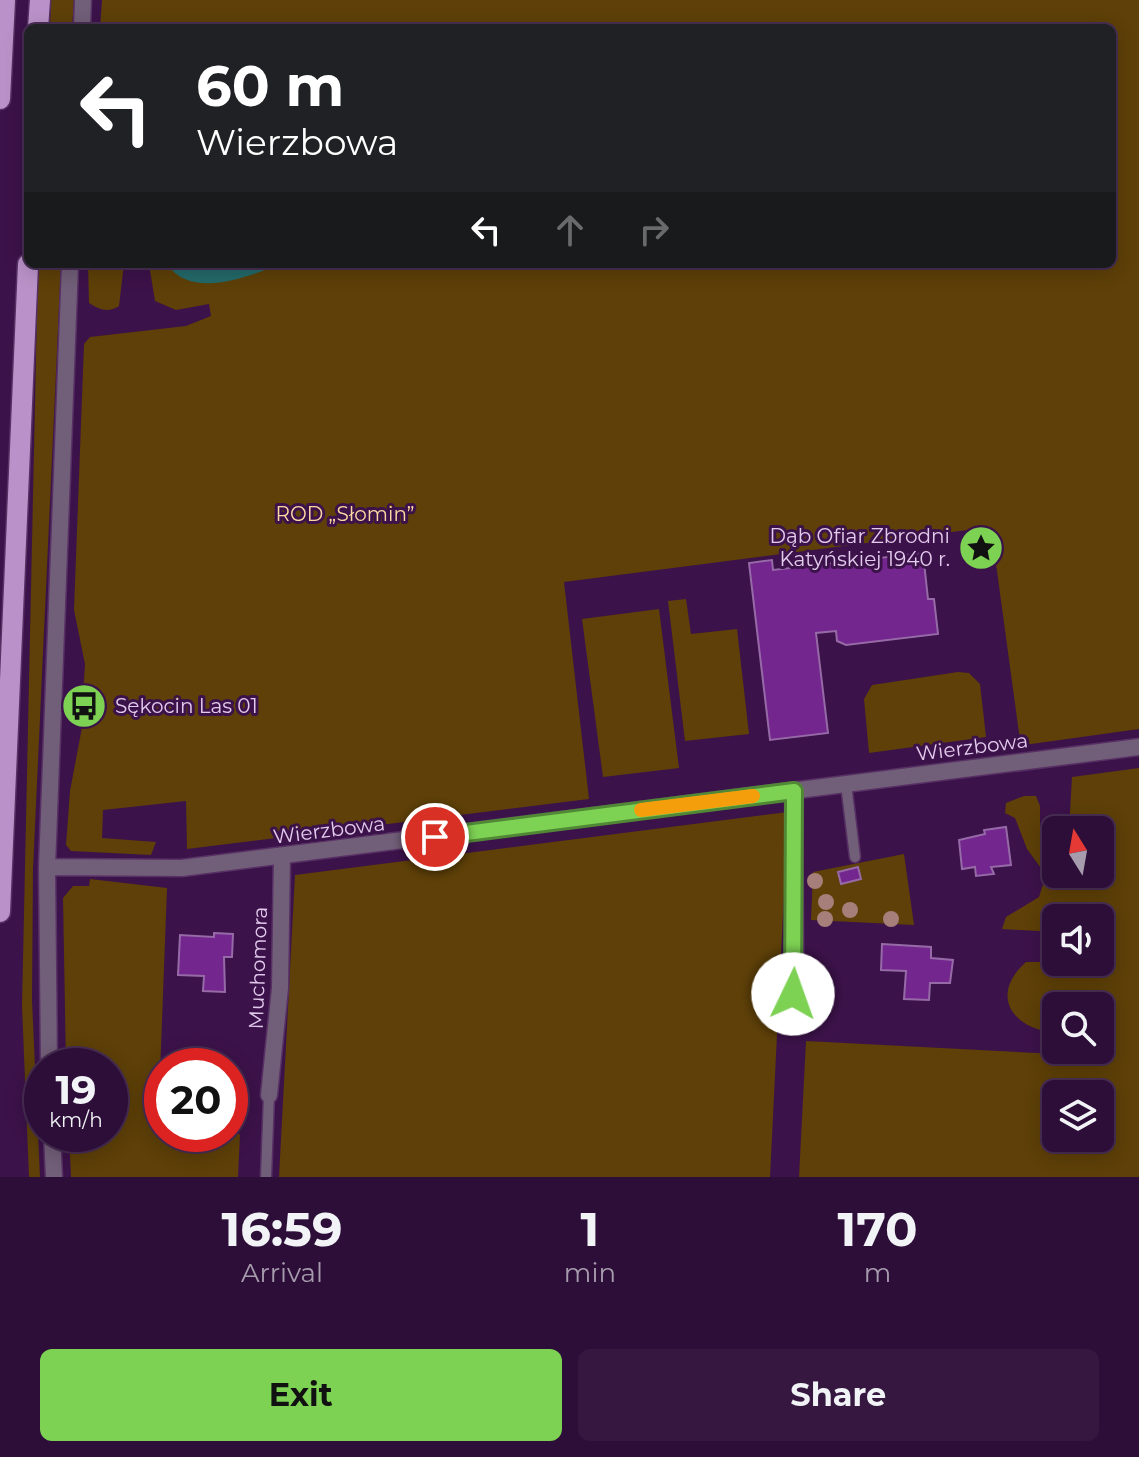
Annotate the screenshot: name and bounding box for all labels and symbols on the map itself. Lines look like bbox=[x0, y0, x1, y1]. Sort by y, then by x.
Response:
park label: ROD „Słomin” bbox=[276, 502, 414, 526]
place label: Dąb Ofiar Zbrodni Katyńskiej 1940 r. bbox=[769, 524, 950, 571]
place icon: Dąb Ofiar Zbrodni Katyńskiej 1940 r. bbox=[957, 524, 1005, 572]
bus stop icon: Sękocin Las 01 bbox=[60, 682, 108, 730]
place label: Sękocin Las 01 bbox=[115, 694, 258, 718]
street label: Wierzbowa bbox=[915, 728, 1029, 766]
pin bbox=[401, 803, 469, 871]
street label: Wierzbowa bbox=[272, 811, 386, 849]
north arrow bbox=[1042, 816, 1114, 888]
street label: Muchomora bbox=[244, 906, 272, 1030]
position arrow bbox=[751, 952, 835, 1036]
speed limit sign: 20 bbox=[144, 1048, 248, 1152]

